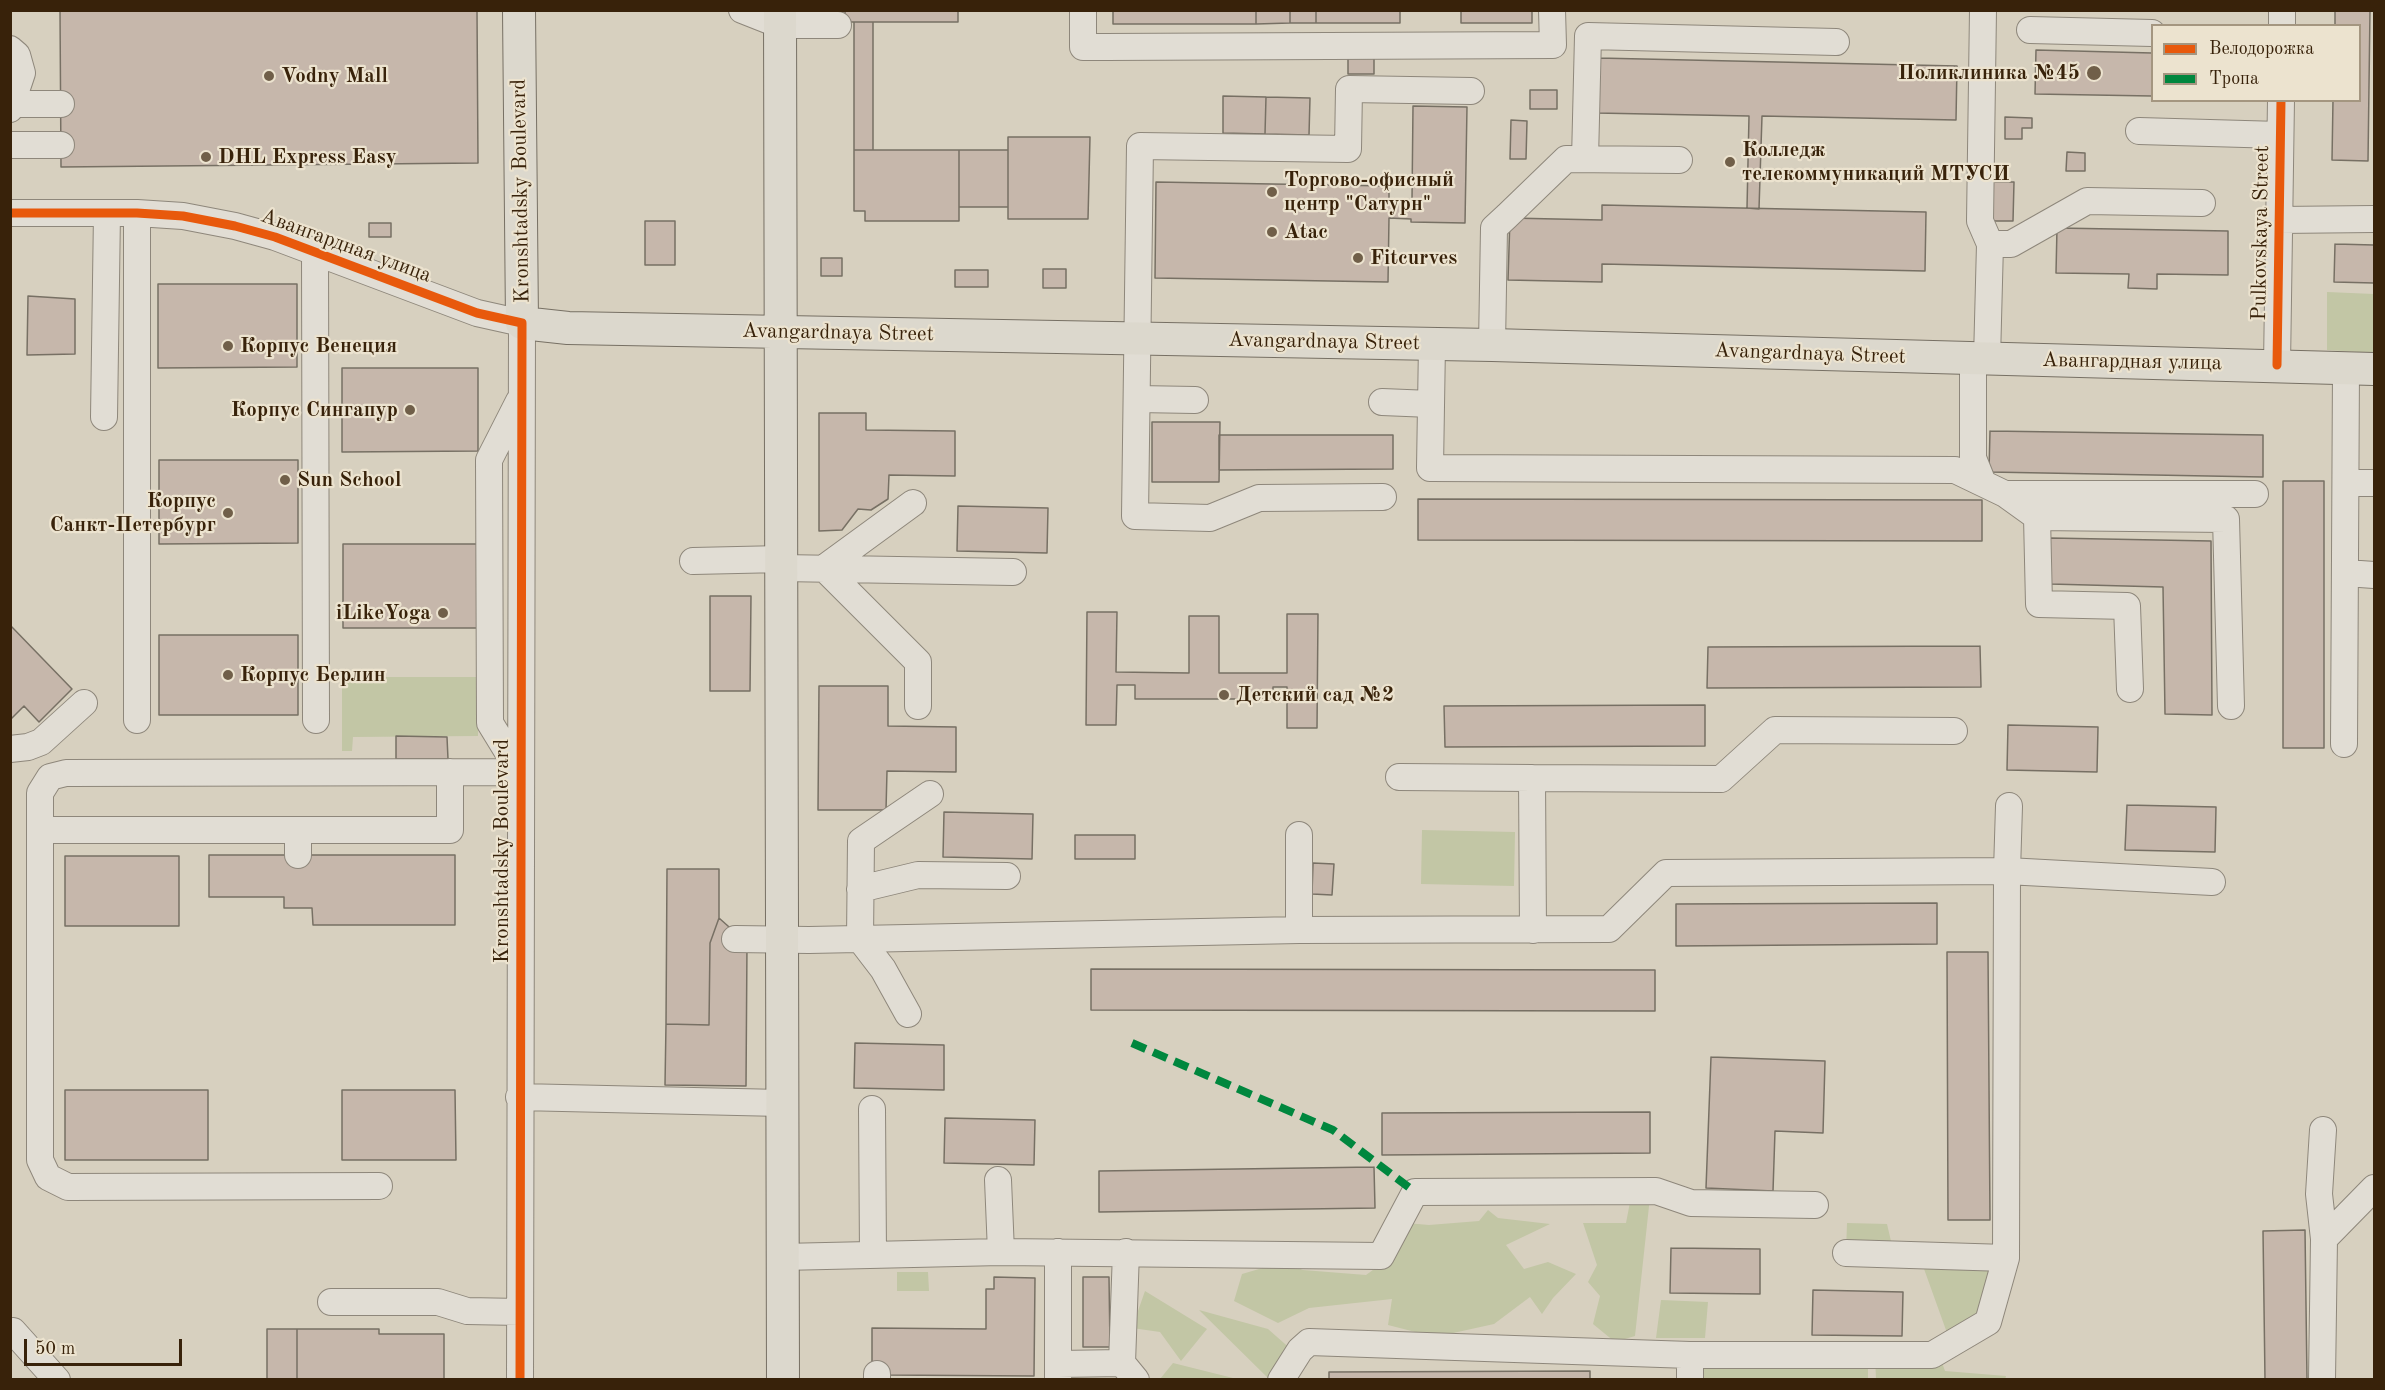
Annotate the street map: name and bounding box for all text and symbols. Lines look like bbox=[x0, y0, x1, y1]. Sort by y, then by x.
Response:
legend bbox=[2151, 24, 2361, 102]
text: Велодорожка bbox=[2209, 40, 2314, 58]
place label: Поликлиника №45 bbox=[1898, 60, 2080, 86]
place label: Vodny Mall bbox=[281, 63, 388, 89]
marker: Поликлиника №45 bbox=[2085, 64, 2103, 82]
marker: Vodny Mall bbox=[262, 69, 276, 83]
text: Тропа bbox=[2209, 70, 2259, 88]
street label: Kronshtadsky Boulevard bbox=[506, 79, 536, 303]
place label: Колледж телекоммуникаций МТУСИ bbox=[1742, 137, 2010, 187]
place label: DHL Express Easy bbox=[218, 144, 397, 170]
street label: Pulkovskaya Street bbox=[2247, 145, 2275, 321]
marker: DHL Express Easy bbox=[199, 150, 213, 164]
marker: Колледж телекоммуникаций МТУСИ bbox=[1723, 155, 1737, 169]
place label: Торгово-офисный центр "Сатурн" bbox=[1284, 167, 1454, 217]
marker: Торгово-офисный центр "Сатурн" bbox=[1265, 185, 1279, 199]
street label: Авангардная улица bbox=[257, 203, 435, 289]
place label: Atac bbox=[1284, 219, 1328, 245]
marker: Atac bbox=[1265, 225, 1279, 239]
place label: Fitcurves bbox=[1370, 245, 1457, 271]
marker: Fitcurves bbox=[1351, 251, 1365, 265]
street label: Avangardnaya Street bbox=[742, 319, 934, 347]
street label: Avangardnaya Street bbox=[1228, 328, 1420, 356]
place label: Корпус Венеция bbox=[240, 333, 397, 359]
street label: Avangardnaya Street bbox=[1714, 338, 1906, 370]
marker: Корпус Венеция bbox=[221, 339, 235, 353]
street label: Авангардная улица bbox=[2042, 348, 2222, 376]
place label: Корпус Сингапур bbox=[231, 397, 398, 423]
marker: Корпус Сингапур bbox=[403, 403, 417, 417]
place label: Sun School bbox=[297, 467, 401, 493]
marker: Sun School bbox=[278, 473, 292, 487]
place label: Корпус Санкт-Петербург bbox=[50, 488, 216, 538]
marker: Корпус Санкт-Петербург bbox=[221, 506, 235, 520]
place label: iLikeYoga bbox=[336, 600, 431, 626]
marker: iLikeYoga bbox=[436, 606, 450, 620]
place label: Корпус Берлин bbox=[240, 662, 386, 688]
marker: Корпус Берлин bbox=[221, 668, 235, 682]
place label: Детский сад №2 bbox=[1236, 682, 1394, 708]
marker: Детский сад №2 bbox=[1217, 688, 1231, 702]
street label: Kronshtadsky Boulevard bbox=[489, 739, 515, 963]
scale bar bbox=[27, 1327, 184, 1365]
text: 50 m bbox=[35, 1340, 75, 1358]

